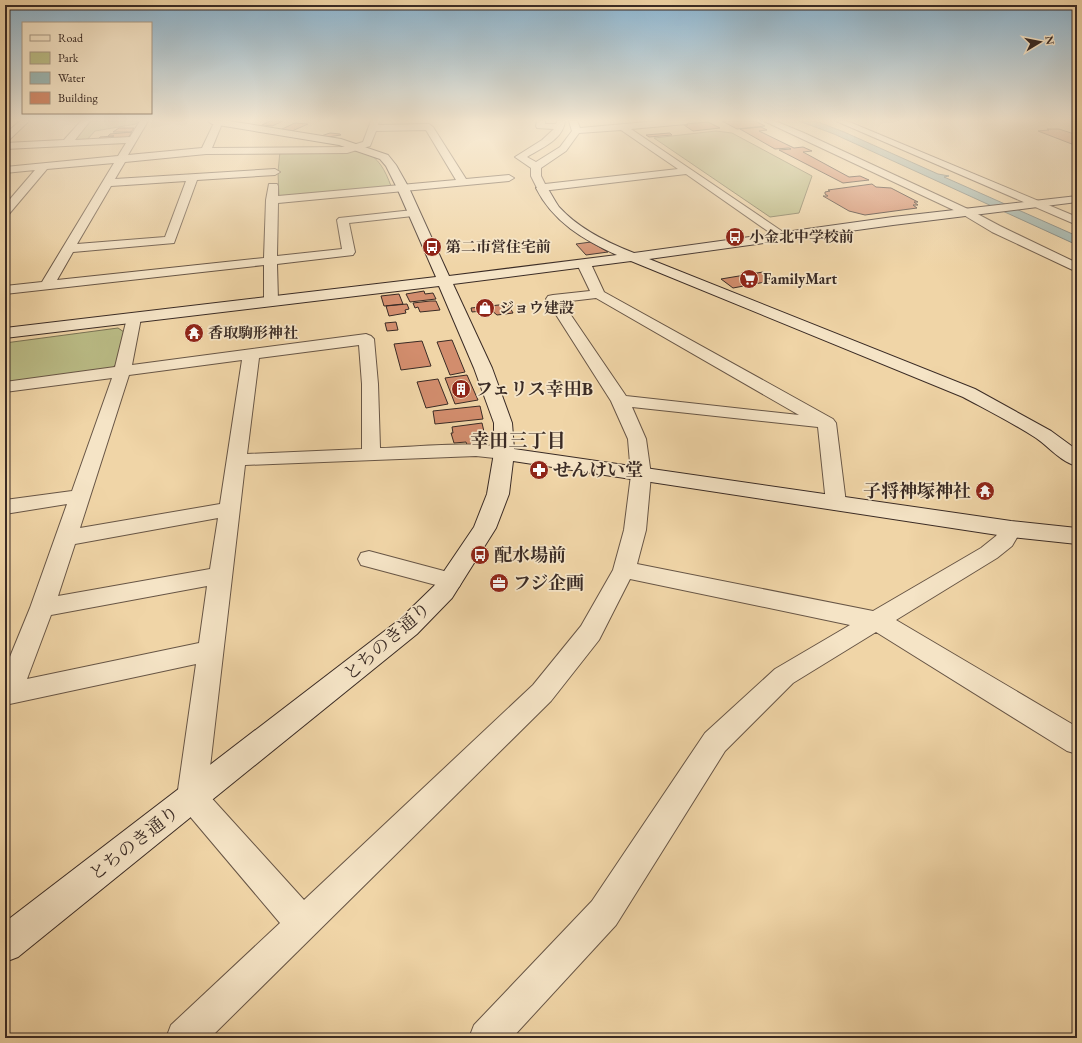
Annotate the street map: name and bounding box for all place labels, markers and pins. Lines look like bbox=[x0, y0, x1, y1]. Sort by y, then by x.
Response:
bus stop icon: 小金北中学校前 bbox=[724, 226, 746, 248]
place label: 小金北中学校前 bbox=[749, 227, 854, 246]
bus stop icon: 第二市営住宅前 bbox=[421, 236, 443, 258]
place label: 第二市営住宅前 bbox=[446, 237, 551, 256]
supermarket icon: FamilyMart bbox=[738, 268, 760, 290]
place label: FamilyMart bbox=[763, 269, 838, 288]
shop icon: ジョウ建設 bbox=[474, 297, 496, 319]
place label: ジョウ建設 bbox=[499, 298, 575, 317]
temple icon: 香取駒形神社 bbox=[183, 322, 205, 344]
place label: 香取駒形神社 bbox=[208, 323, 298, 342]
place label: フェリス幸田B bbox=[475, 377, 593, 400]
building icon: フェリス幸田B bbox=[450, 378, 472, 400]
place label: せんけい堂 bbox=[553, 458, 643, 481]
pharmacy icon: せんけい堂 bbox=[528, 459, 550, 481]
place label: 子将神塚神社 bbox=[863, 479, 971, 502]
temple icon: 子将神塚神社 bbox=[974, 480, 996, 502]
place label: 配水場前 bbox=[494, 543, 566, 566]
bus stop icon: 配水場前 bbox=[469, 544, 491, 566]
place label: フジ企画 bbox=[513, 571, 584, 594]
office icon: フジ企画 bbox=[488, 572, 510, 594]

